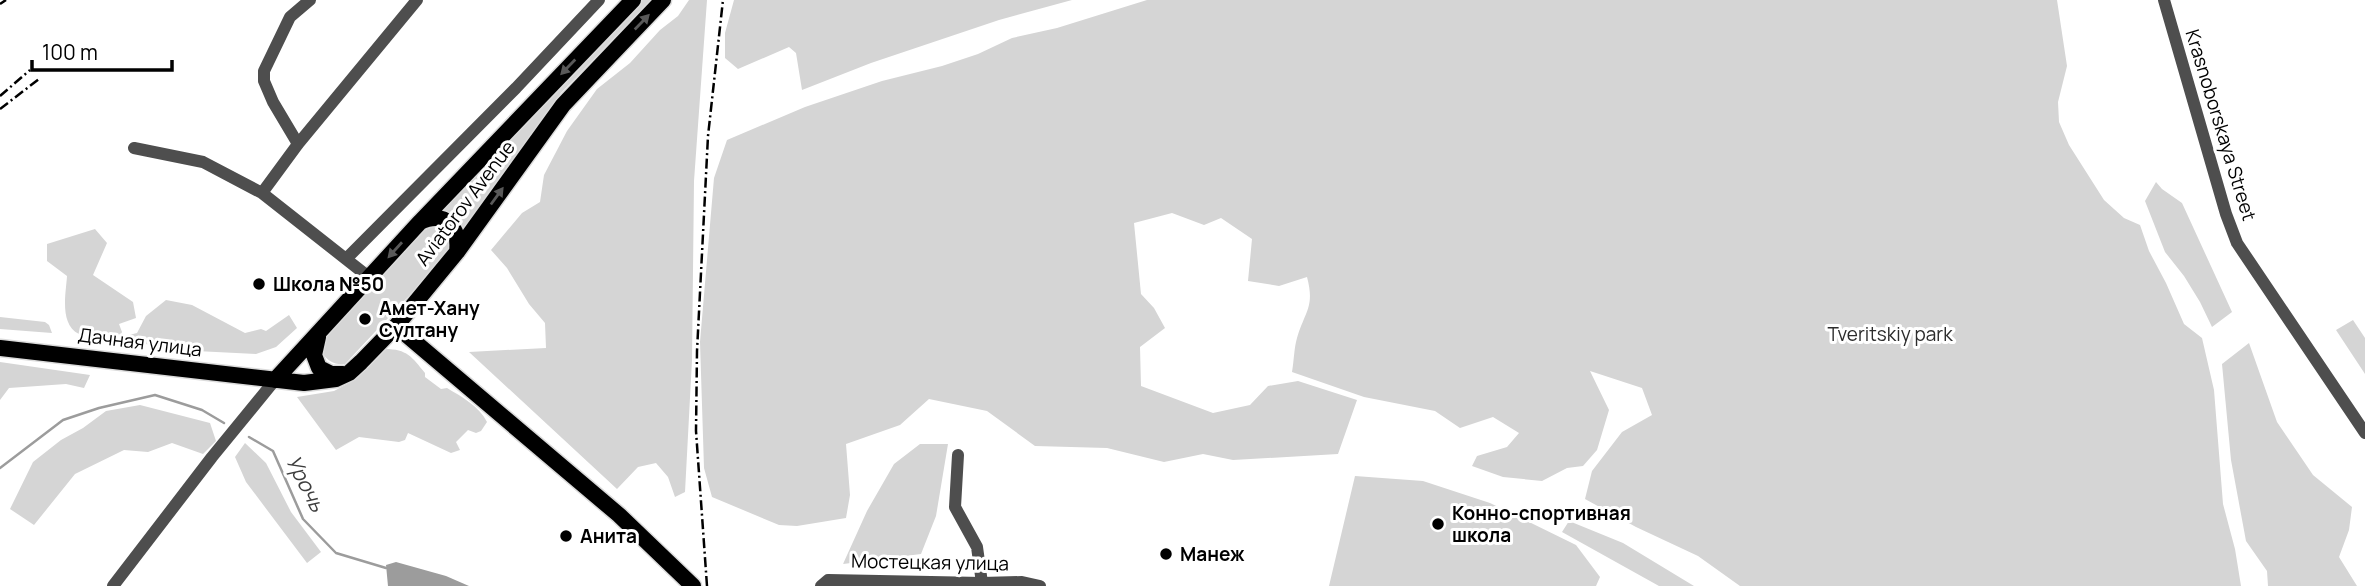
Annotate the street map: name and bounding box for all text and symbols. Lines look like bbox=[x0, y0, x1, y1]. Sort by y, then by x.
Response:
one-way arrow bbox=[634, 13, 650, 31]
street label: Krasnoborskaya Street bbox=[2179, 26, 2263, 224]
scale bar bbox=[32, 28, 172, 72]
text: 100 m bbox=[42, 38, 98, 66]
one-way arrow bbox=[560, 58, 577, 75]
street label: Aviatorov Avenue bbox=[409, 135, 521, 271]
one-way arrow bbox=[489, 188, 504, 206]
one-way arrow bbox=[387, 241, 403, 259]
place label: Школа №50 bbox=[273, 271, 384, 297]
marker: Школа №50 bbox=[251, 276, 267, 292]
place label: Амет-Хану Султану bbox=[379, 295, 480, 343]
marker: Амет-Хану Султану bbox=[357, 311, 373, 327]
park label: Tveritskiy park bbox=[1827, 321, 1953, 347]
street label: Дачная улица bbox=[77, 322, 203, 362]
water label: Урочь bbox=[280, 450, 332, 517]
place label: Конно-спортивная школа bbox=[1452, 500, 1631, 548]
marker: Конно-спортивная школа bbox=[1430, 516, 1446, 532]
place label: Анита bbox=[580, 523, 637, 549]
marker: Анита bbox=[558, 528, 574, 544]
place label: Манеж bbox=[1180, 541, 1245, 567]
marker: Манеж bbox=[1158, 546, 1174, 562]
street label: Мостецкая улица bbox=[851, 548, 1009, 576]

